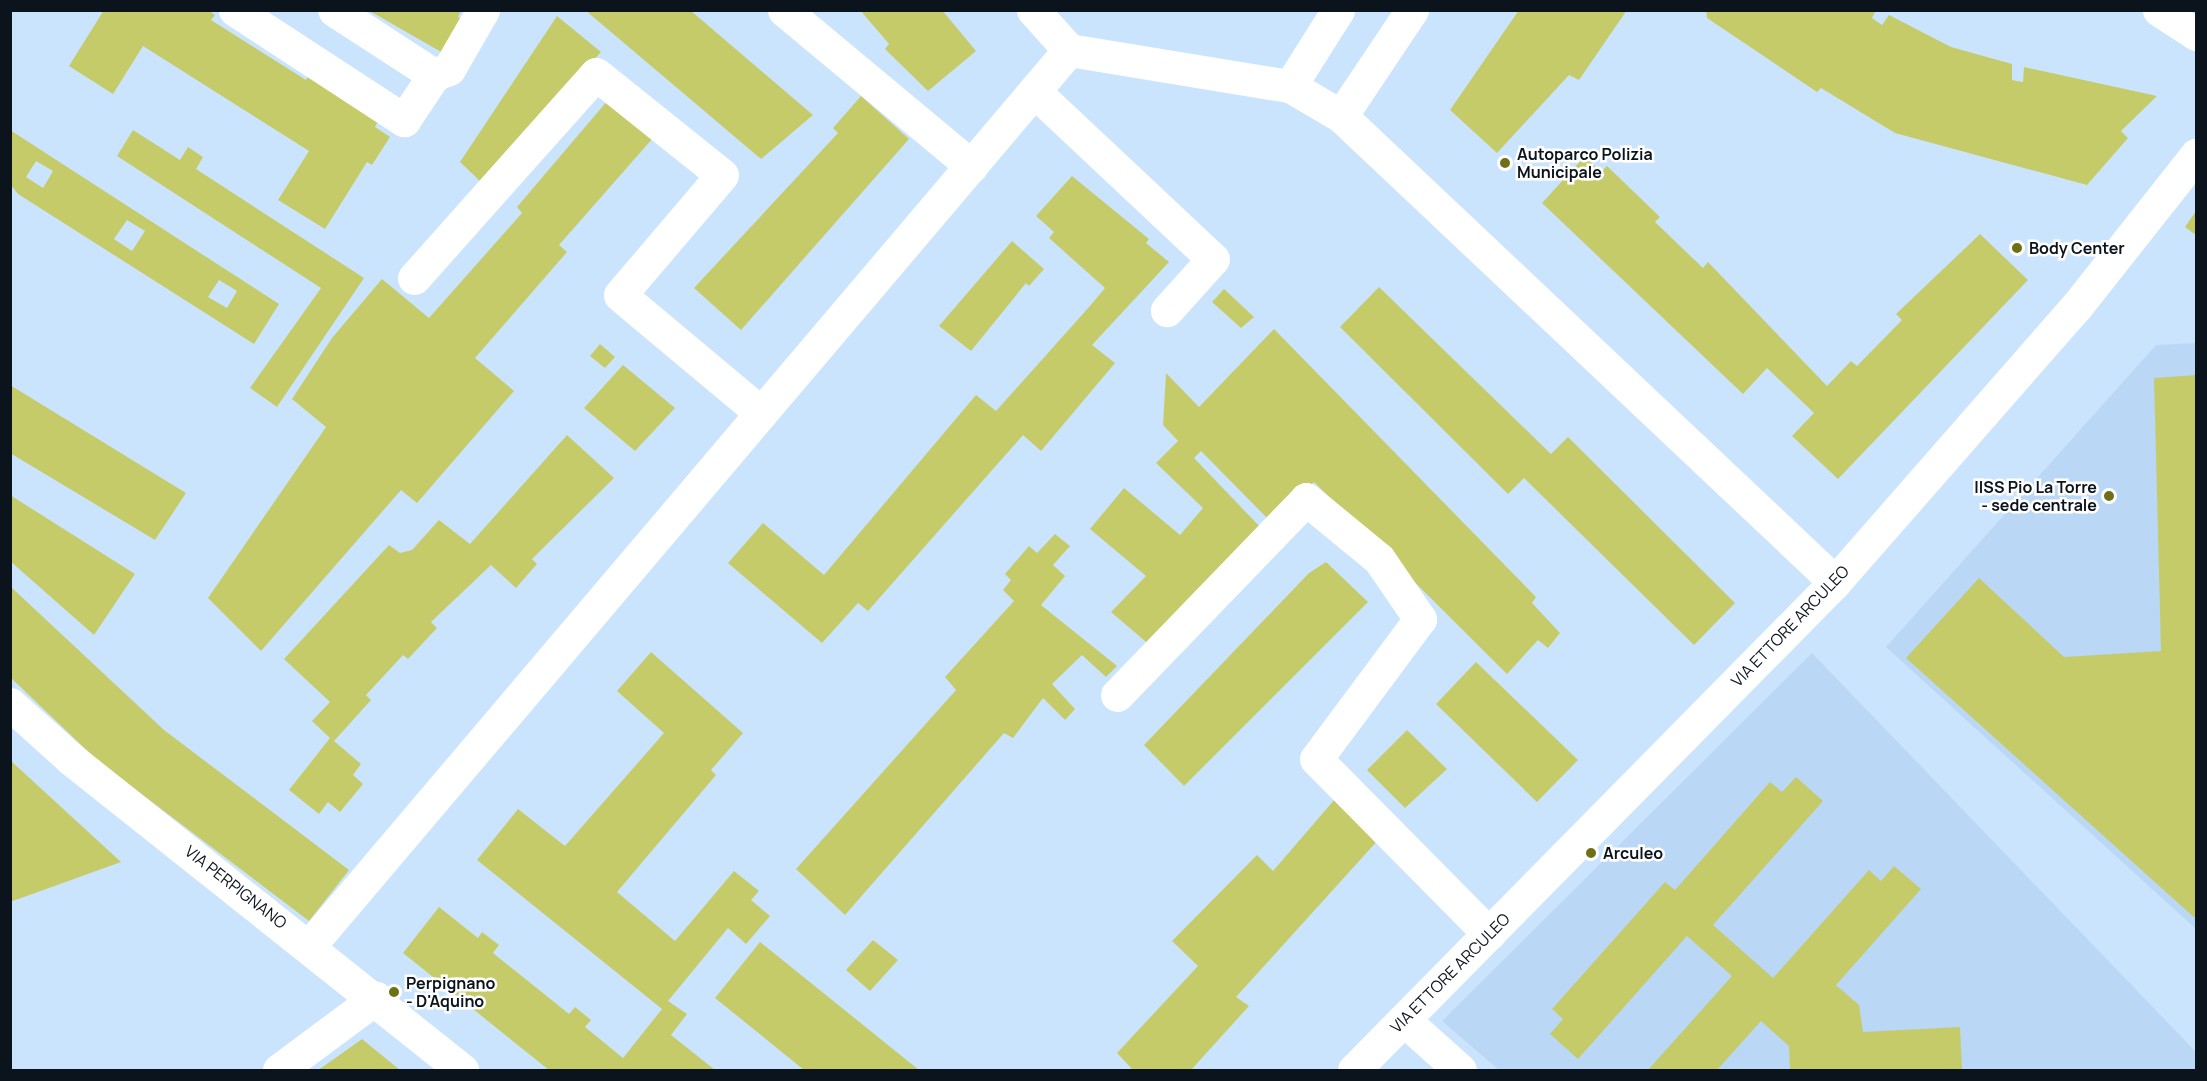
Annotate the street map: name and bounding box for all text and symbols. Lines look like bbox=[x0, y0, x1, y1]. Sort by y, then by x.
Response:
place label: Autoparco Polizia Municipale bbox=[1517, 144, 1653, 182]
marker: Autoparco Polizia Municipale bbox=[1498, 156, 1512, 170]
place label: Body Center bbox=[2029, 238, 2125, 258]
marker: Body Center bbox=[2010, 241, 2024, 255]
place label: IISS Pio La Torre - sede centrale bbox=[1974, 477, 2097, 515]
marker: IISS Pio La Torre - sede centrale bbox=[2102, 489, 2116, 503]
street label: VIA ETTORE ARCULEO bbox=[1727, 561, 1853, 691]
street label: VIA PERPIGNANO bbox=[181, 841, 291, 933]
place label: Arculeo bbox=[1603, 843, 1663, 863]
marker: Arculeo bbox=[1584, 846, 1598, 860]
street label: VIA ETTORE ARCULEO bbox=[1386, 909, 1514, 1037]
place label: Perpignano - D'Aquino bbox=[406, 973, 495, 1011]
marker: Perpignano - D'Aquino bbox=[387, 985, 401, 999]

